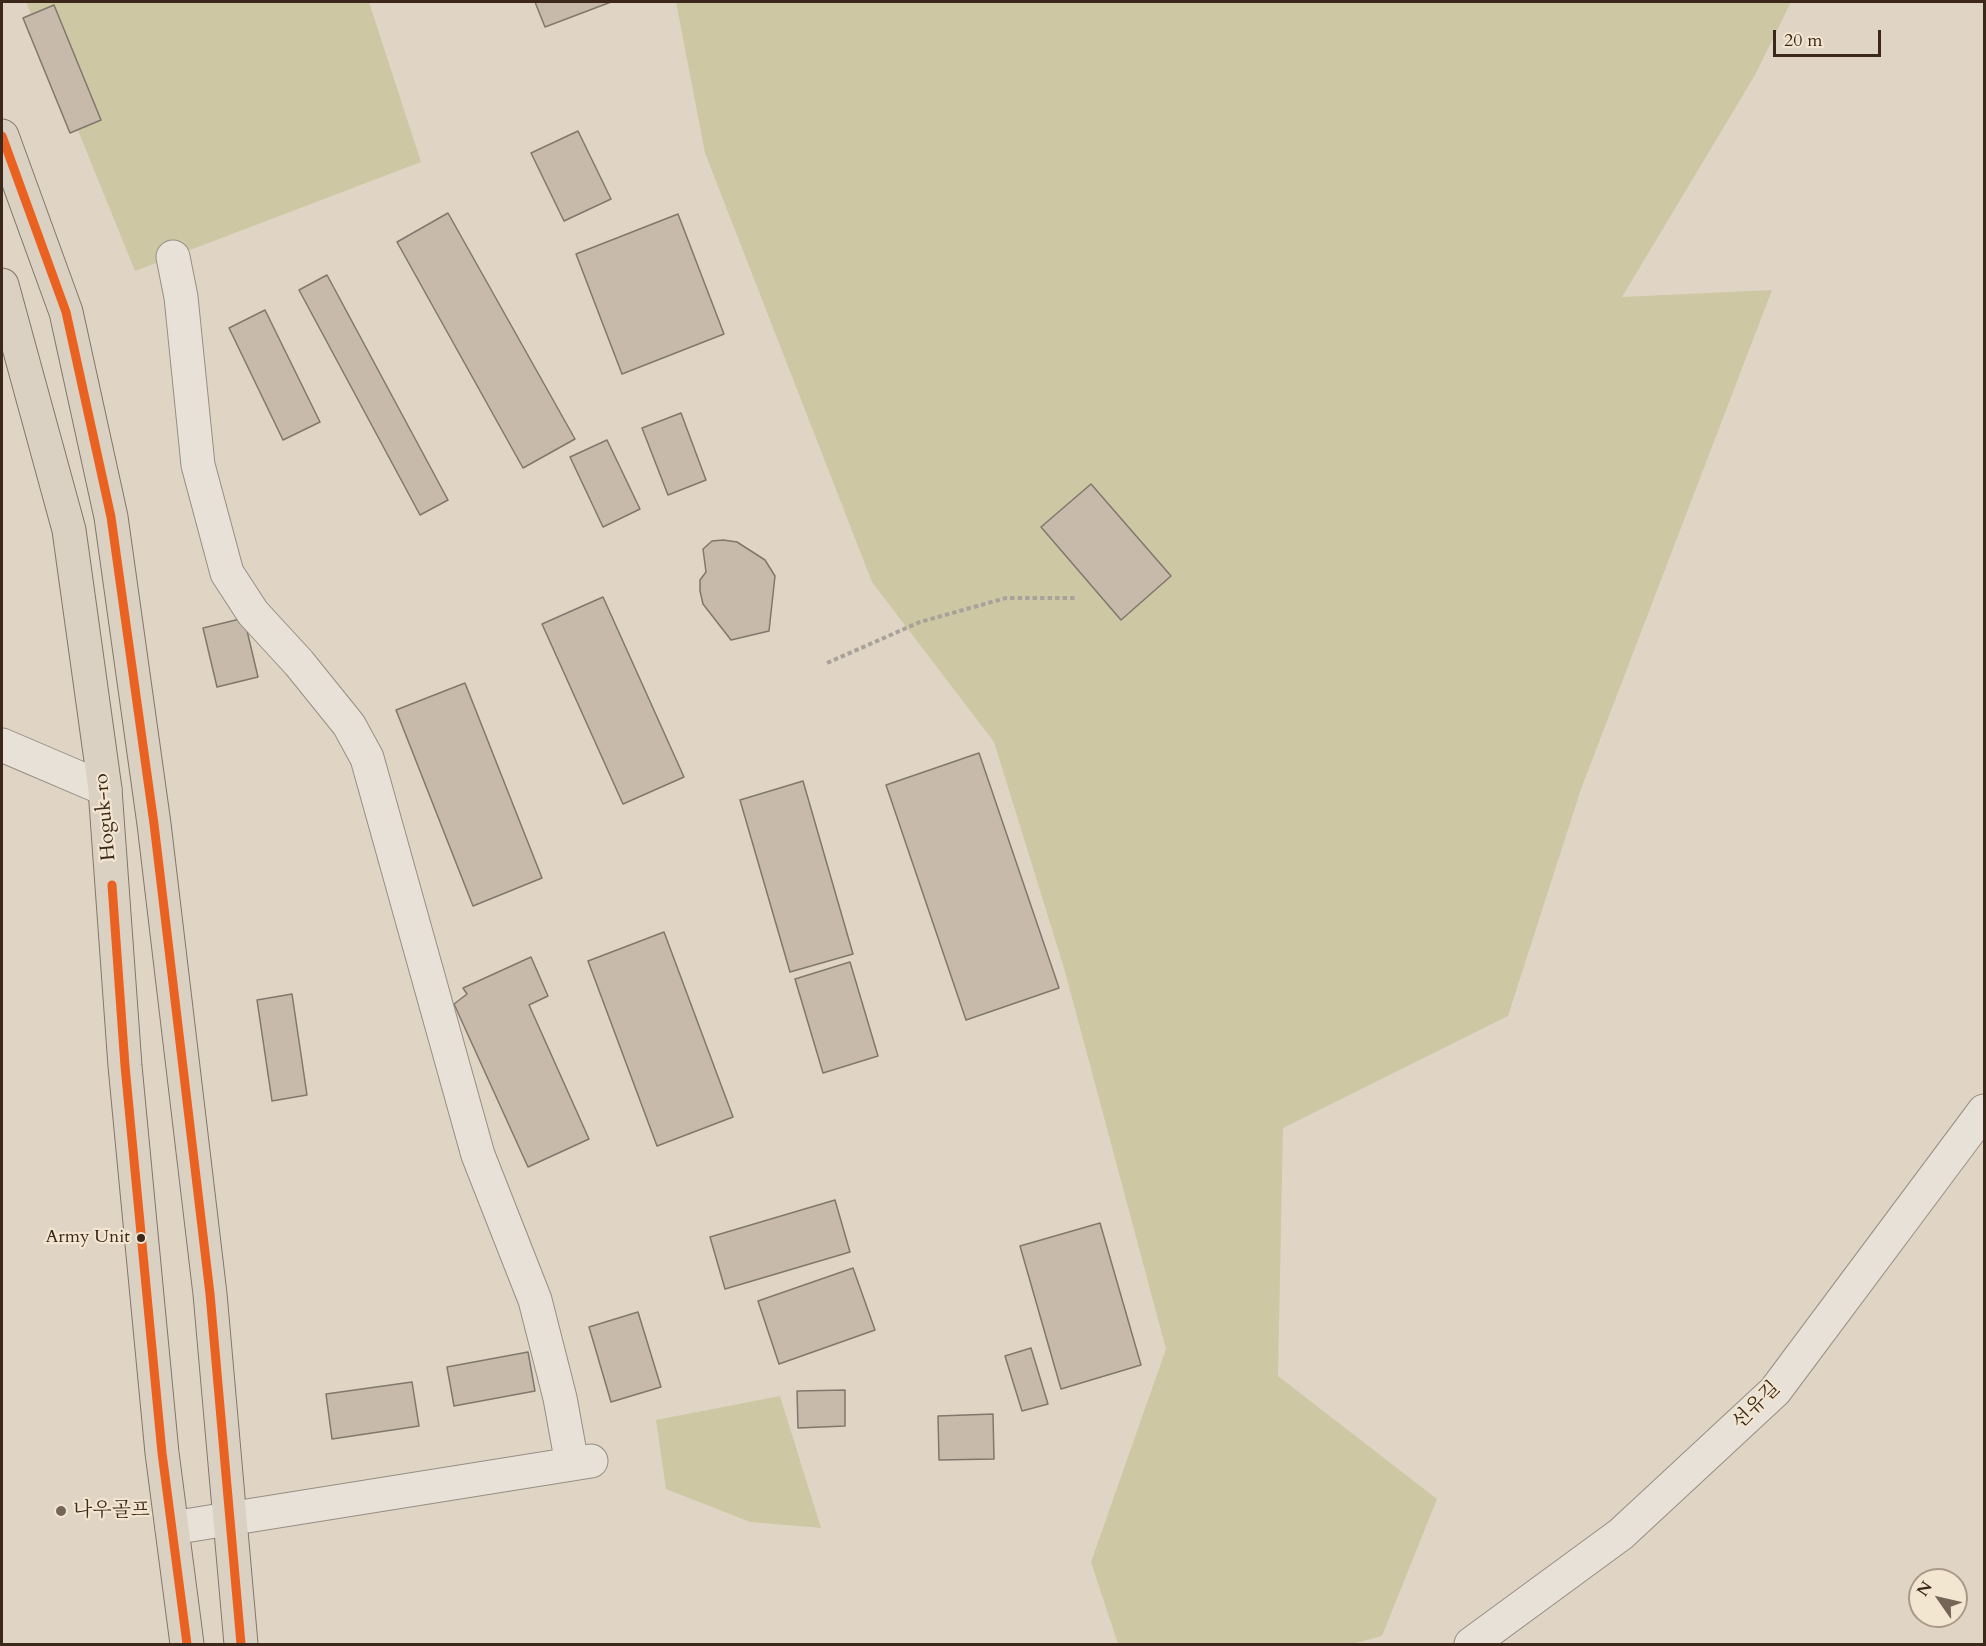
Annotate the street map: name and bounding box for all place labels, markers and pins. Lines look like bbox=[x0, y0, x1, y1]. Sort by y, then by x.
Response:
place label: Army Unit bbox=[45, 1227, 130, 1249]
marker: Army Unit bbox=[135, 1232, 147, 1244]
place label: 나우골프 bbox=[73, 1499, 150, 1523]
marker: 나우골프 bbox=[54, 1504, 68, 1518]

